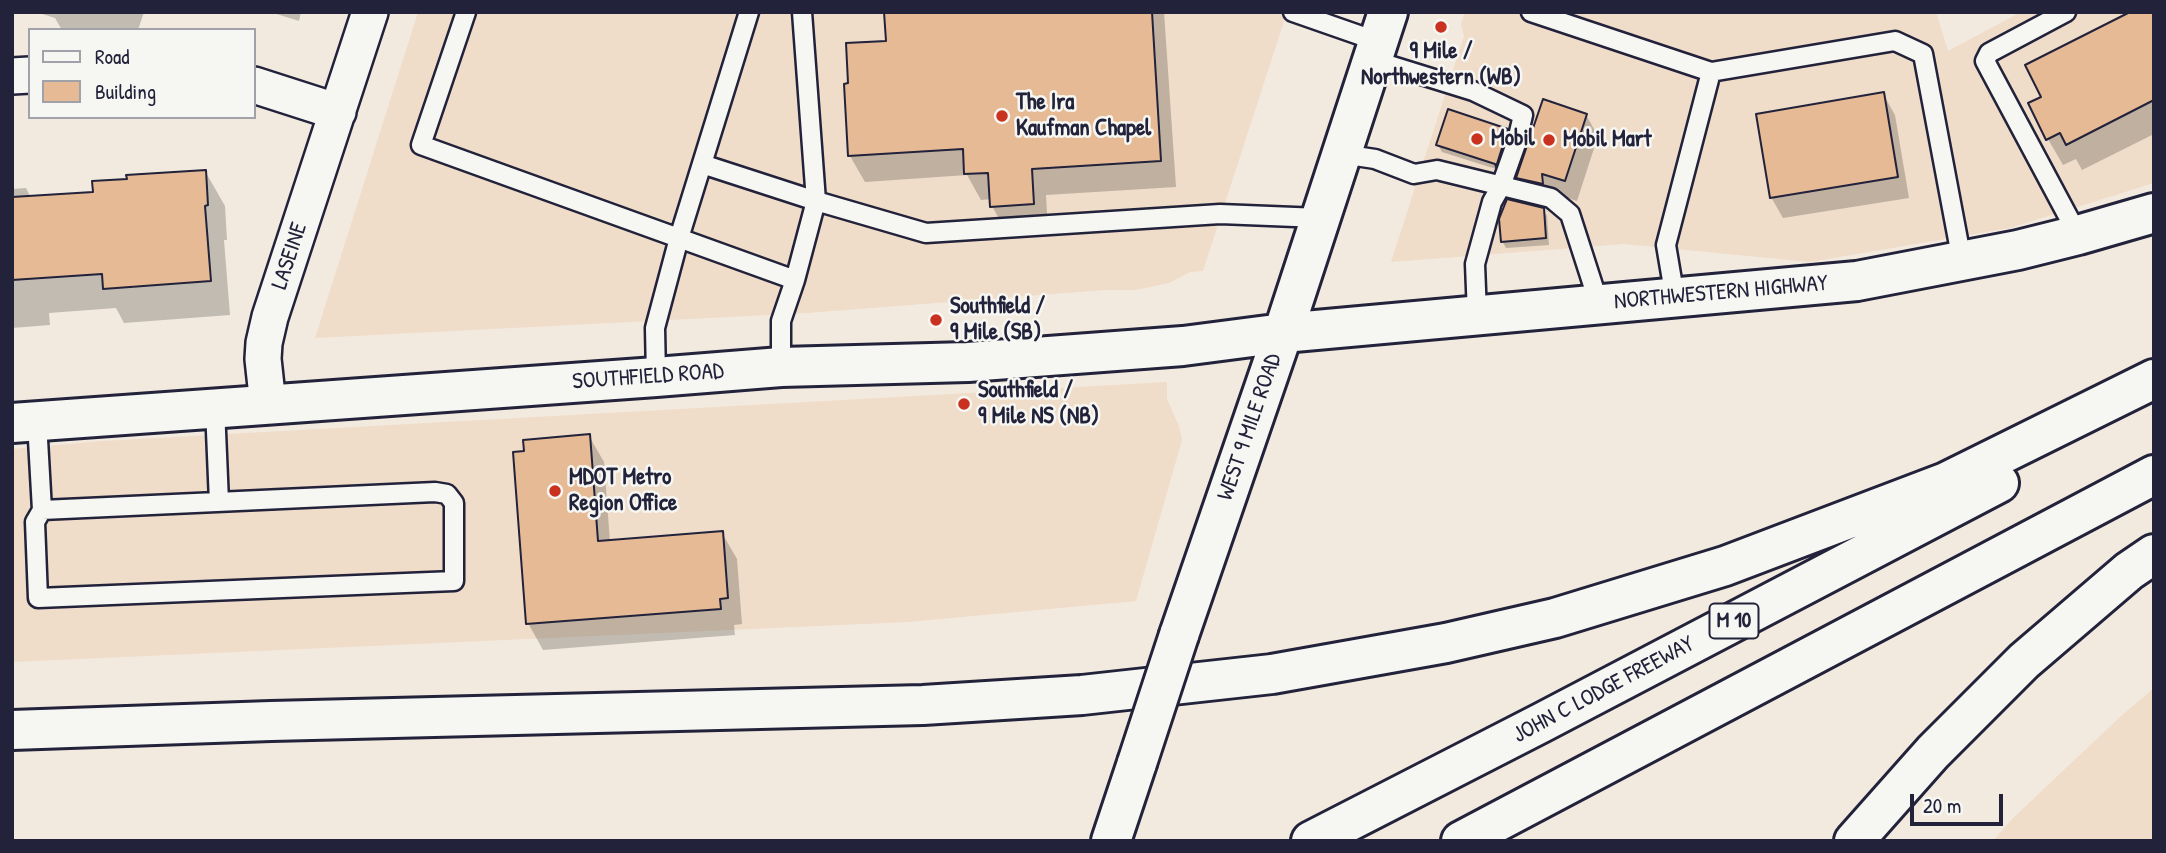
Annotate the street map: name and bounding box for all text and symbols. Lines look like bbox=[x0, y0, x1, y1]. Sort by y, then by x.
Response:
marker: 9 Mile / Northwestern (WB) bbox=[1433, 19, 1449, 35]
legend bbox=[28, 28, 256, 119]
place label: 9 Mile / Northwestern (WB) bbox=[1361, 38, 1521, 92]
text: Road bbox=[95, 42, 129, 71]
text: Building bbox=[95, 77, 156, 106]
place label: The Ira Kaufman Chapel bbox=[1016, 89, 1151, 143]
marker: The Ira Kaufman Chapel bbox=[994, 108, 1010, 124]
place label: Mobil bbox=[1491, 125, 1535, 153]
place label: Mobil Mart bbox=[1563, 126, 1651, 154]
marker: Mobil bbox=[1469, 131, 1485, 147]
marker: Mobil Mart bbox=[1541, 132, 1557, 148]
street label: LASEINE bbox=[266, 219, 314, 293]
street label: NORTHWESTERN HIGHWAY bbox=[1613, 270, 1829, 316]
place label: Southfield / 9 Mile (SB) bbox=[950, 293, 1045, 347]
marker: Southfield / 9 Mile (SB) bbox=[928, 312, 944, 328]
street label: WEST 9 MILE ROAD bbox=[1212, 350, 1288, 504]
street label: SOUTHFIELD ROAD bbox=[571, 358, 725, 396]
place label: Southfield / 9 Mile NS (NB) bbox=[978, 377, 1099, 431]
marker: Southfield / 9 Mile NS (NB) bbox=[956, 396, 972, 412]
place label: MDOT Metro Region Office bbox=[569, 464, 677, 518]
marker: MDOT Metro Region Office bbox=[547, 483, 563, 499]
road number: M 10 bbox=[1710, 604, 1758, 638]
street label: JOHN C LODGE FREEWAY bbox=[1509, 631, 1699, 749]
scale bar bbox=[1914, 780, 2007, 824]
text: 20 m bbox=[1923, 791, 1961, 820]

